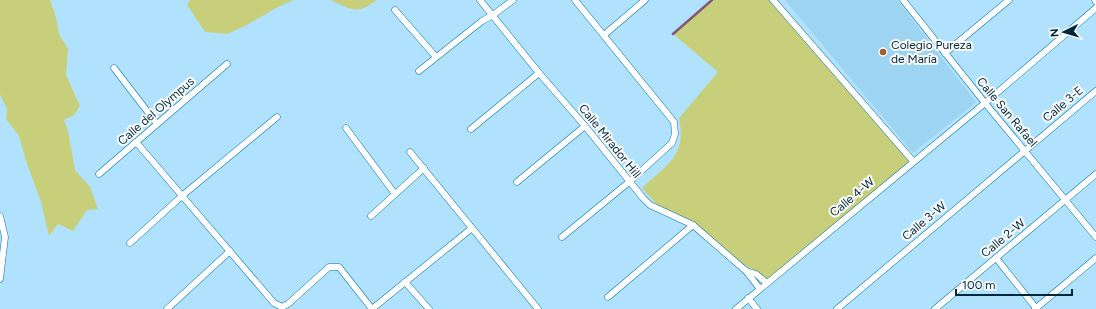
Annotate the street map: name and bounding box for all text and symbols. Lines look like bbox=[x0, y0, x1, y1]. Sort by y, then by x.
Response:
north arrow bbox=[1044, 12, 1084, 52]
text: N bbox=[1048, 28, 1061, 38]
place label: Colegio Pureza de María bbox=[891, 38, 972, 66]
marker: Colegio Pureza de María bbox=[878, 47, 888, 57]
street label: Calle del Olympus bbox=[115, 74, 197, 148]
street label: Calle San Rafael bbox=[974, 75, 1040, 149]
street label: Calle 3-E bbox=[1040, 83, 1086, 125]
street label: Calle Mirador Hill bbox=[576, 101, 644, 181]
street label: Calle 4-W bbox=[827, 174, 877, 220]
street label: Calle 3-W bbox=[899, 198, 949, 243]
street label: Calle 2-W bbox=[978, 215, 1028, 260]
scale bar bbox=[956, 271, 1072, 297]
text: 100 m bbox=[962, 278, 996, 292]

